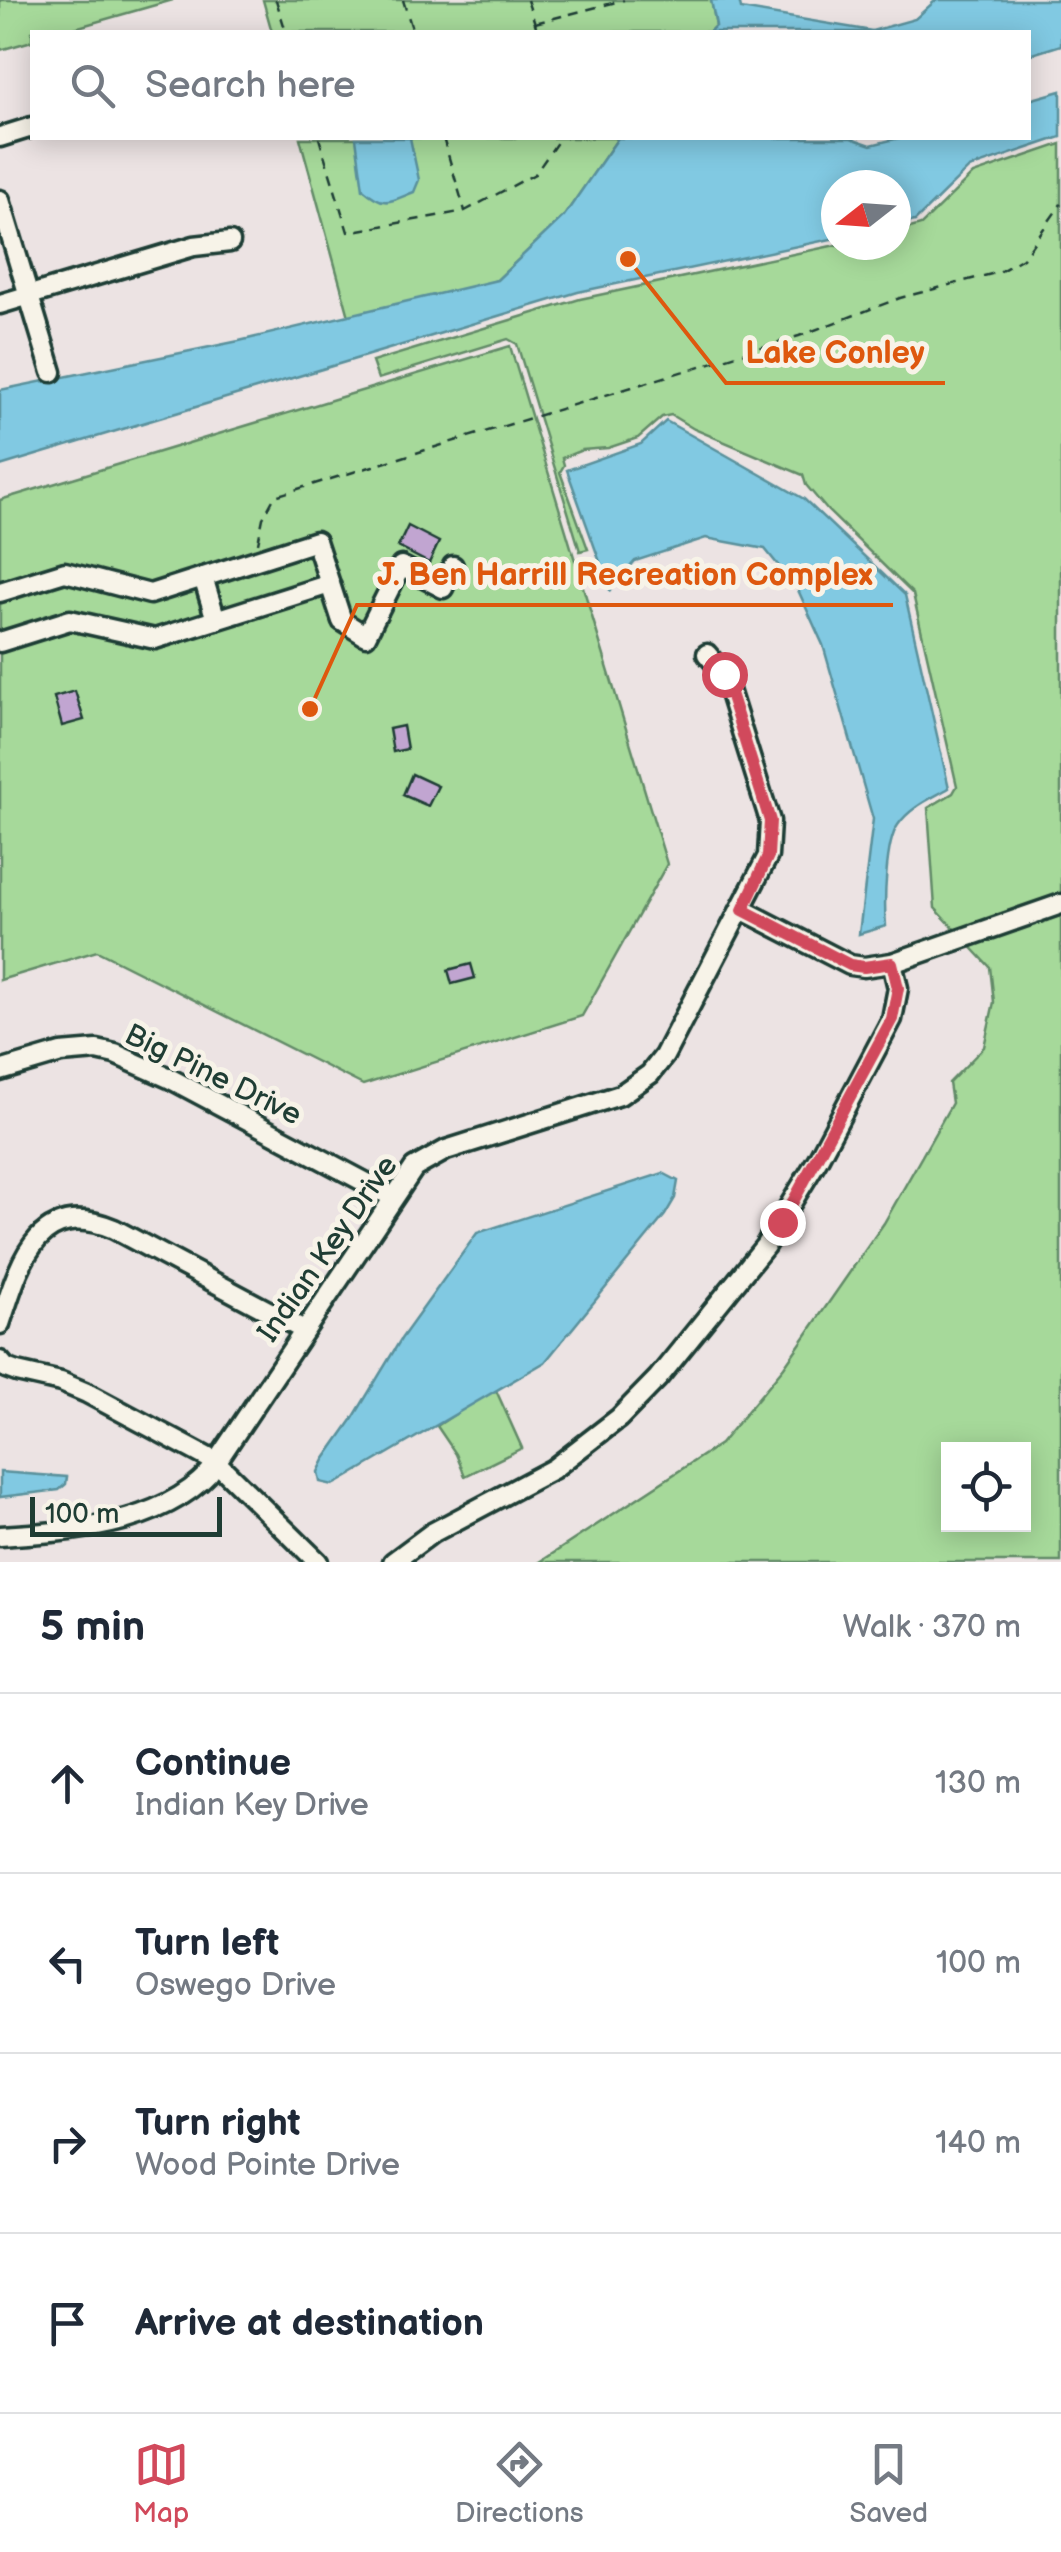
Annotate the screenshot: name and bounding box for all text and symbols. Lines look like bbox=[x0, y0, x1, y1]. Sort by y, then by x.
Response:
search box bbox=[30, 30, 1031, 140]
icon: search bbox=[65, 58, 120, 113]
text: Search here bbox=[145, 63, 356, 108]
north arrow bbox=[821, 170, 911, 260]
callout: Lake Conley bbox=[726, 321, 945, 383]
text: Lake Conley bbox=[745, 334, 925, 373]
callout: J. Ben Harrill Recreation Complex bbox=[357, 543, 893, 605]
text: J. Ben Harrill Recreation Complex bbox=[377, 556, 873, 595]
route start bbox=[702, 652, 748, 698]
street label: Big Pine Drive bbox=[119, 1017, 307, 1133]
street label: Indian Key Drive bbox=[250, 1149, 406, 1349]
route end bbox=[760, 1200, 806, 1246]
map controls bbox=[941, 1442, 1031, 1532]
button: locate bbox=[941, 1442, 1031, 1532]
scale bar bbox=[30, 1492, 222, 1536]
text: 100 m bbox=[45, 1498, 119, 1531]
text: 5 min bbox=[40, 1602, 145, 1653]
text: Walk · 370 m bbox=[843, 1608, 1021, 1647]
text: Continue bbox=[135, 1741, 291, 1786]
icon: ahead bbox=[40, 1756, 95, 1811]
text: 130 m bbox=[935, 1764, 1021, 1803]
text: Indian Key Drive bbox=[135, 1786, 369, 1825]
text: Turn left bbox=[135, 1921, 279, 1966]
icon: left bbox=[40, 1936, 95, 1991]
text: 100 m bbox=[936, 1944, 1021, 1983]
text: Oswego Drive bbox=[135, 1966, 336, 2005]
text: Turn right bbox=[135, 2101, 300, 2146]
icon: right bbox=[40, 2116, 95, 2171]
text: 140 m bbox=[935, 2124, 1021, 2163]
text: Wood Pointe Drive bbox=[135, 2146, 400, 2185]
icon: arrive bbox=[40, 2296, 95, 2351]
text: Arrive at destination bbox=[135, 2301, 484, 2346]
tab: Map bbox=[133, 2437, 189, 2530]
tab: Directions bbox=[455, 2437, 584, 2530]
tab: Saved bbox=[850, 2437, 928, 2530]

